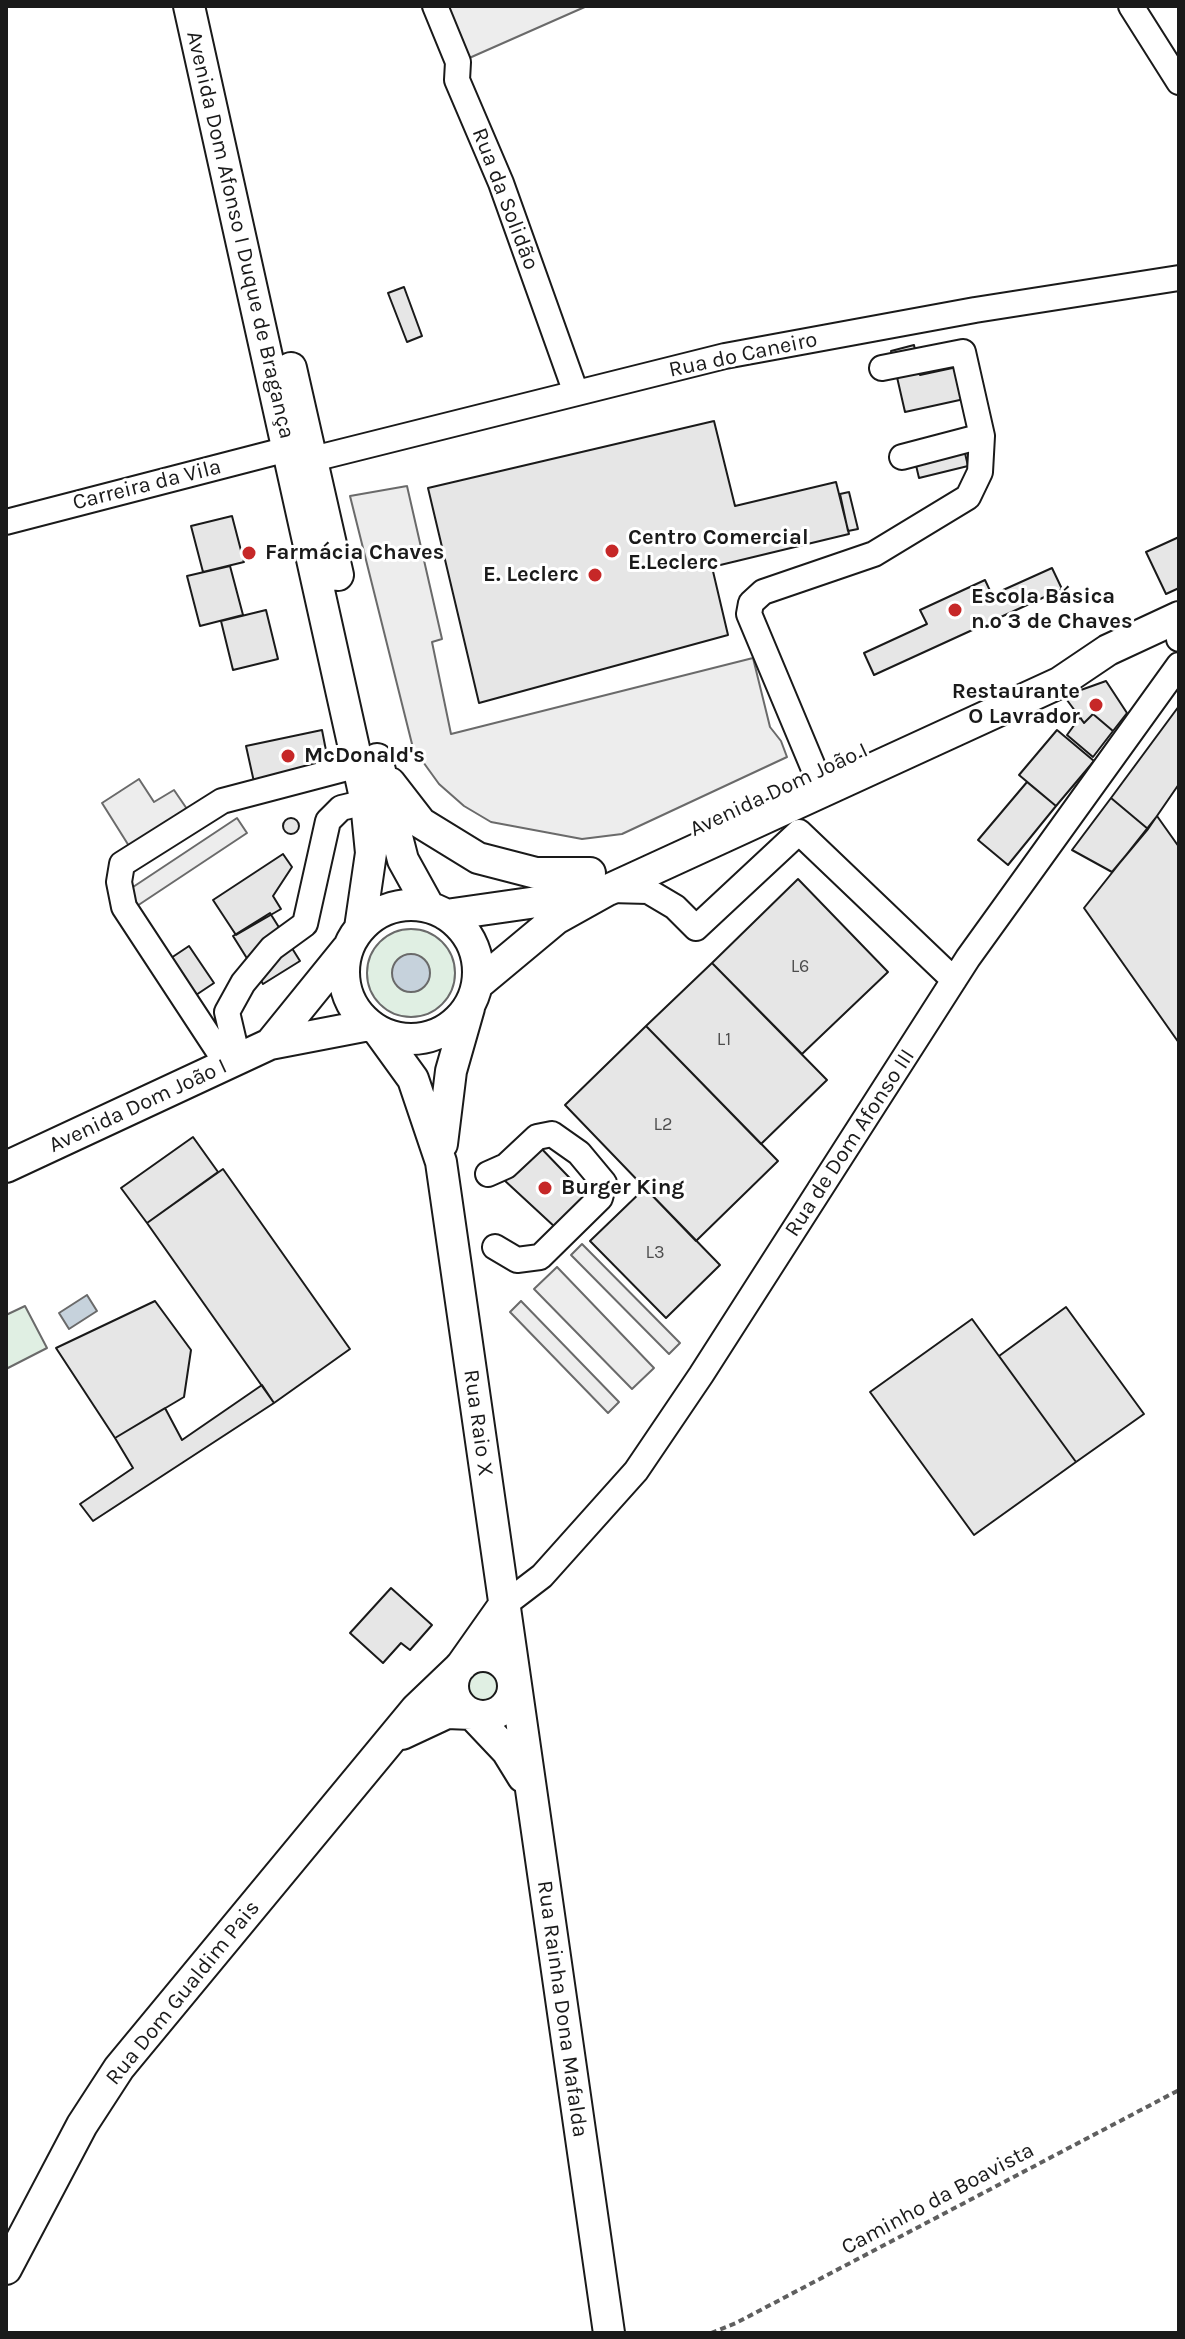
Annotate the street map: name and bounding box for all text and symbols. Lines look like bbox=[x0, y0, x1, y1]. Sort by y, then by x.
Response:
street label: Avenida Dom Afonso I Duque de Bragança bbox=[180, 29, 300, 441]
street label: Rua da Solidão bbox=[466, 124, 544, 274]
street label: Rua do Caneiro bbox=[666, 326, 820, 384]
street label: Carreira da Vila bbox=[70, 454, 224, 516]
place label: Centro Comercial E.Leclerc bbox=[628, 525, 809, 576]
place label: Farmácia Chaves bbox=[265, 540, 444, 566]
marker: Centro Comercial E.Leclerc bbox=[603, 542, 621, 560]
marker: Farmácia Chaves bbox=[240, 544, 258, 562]
place label: E. Leclerc bbox=[483, 562, 579, 588]
marker: E. Leclerc bbox=[586, 566, 604, 584]
place label: Escola Básica n.º 3 de Chaves bbox=[971, 584, 1133, 636]
marker: Escola Básica n.º 3 de Chaves bbox=[946, 601, 964, 619]
place label: Restaurante O Lavrador bbox=[952, 679, 1080, 730]
marker: Restaurante O Lavrador bbox=[1087, 696, 1105, 714]
street label: Avenida Dom João I bbox=[686, 737, 872, 843]
place label: McDonald's bbox=[304, 743, 425, 769]
marker: McDonald's bbox=[279, 747, 297, 765]
house number: L6 bbox=[791, 956, 809, 978]
house number: L1 bbox=[717, 1029, 731, 1051]
street label: Rua de Dom Afonso III bbox=[779, 1044, 921, 1242]
street label: Avenida Dom João I bbox=[45, 1053, 231, 1159]
house number: L2 bbox=[654, 1114, 672, 1136]
place label: Burger King bbox=[561, 1175, 684, 1201]
marker: Burger King bbox=[536, 1179, 554, 1197]
house number: L3 bbox=[645, 1242, 665, 1264]
street label: Rua Raio X bbox=[457, 1368, 499, 1478]
street label: Rua Rainha Dona Mafalda bbox=[531, 1879, 593, 2139]
street label: Rua Dom Gualdim Pais bbox=[100, 1895, 266, 2091]
street label: Caminho da Boavista bbox=[837, 2137, 1039, 2261]

